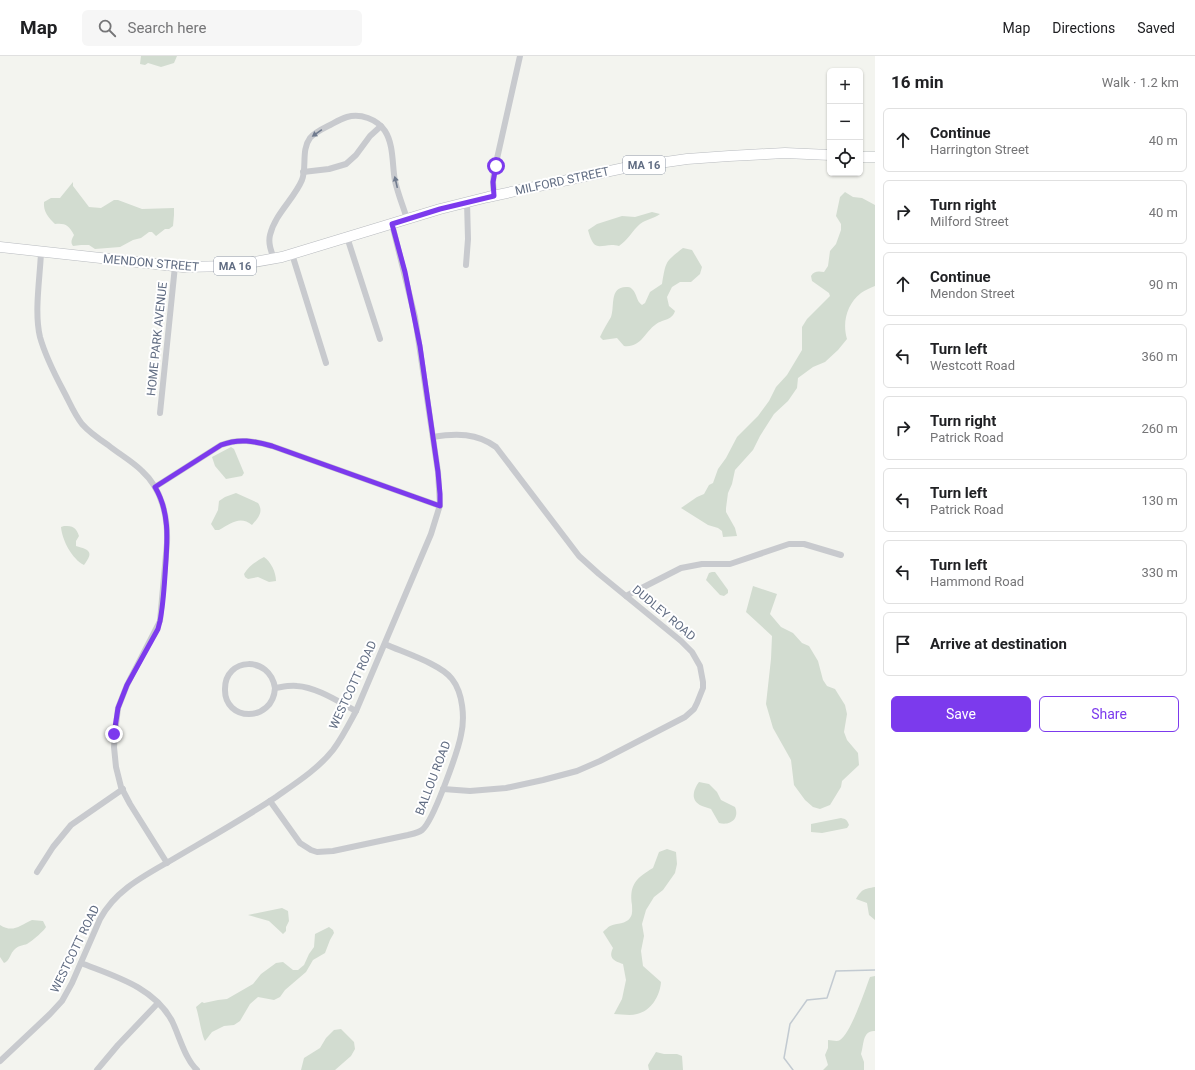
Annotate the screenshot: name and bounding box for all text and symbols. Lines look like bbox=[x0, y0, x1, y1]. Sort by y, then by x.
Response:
search box bbox=[82, 10, 362, 46]
text: Map bbox=[20, 16, 58, 39]
icon: search bbox=[96, 17, 118, 39]
text: Search here bbox=[128, 19, 206, 37]
text: Map bbox=[1003, 20, 1030, 36]
text: Directions bbox=[1052, 20, 1115, 36]
text: Saved bbox=[1137, 20, 1175, 36]
map controls bbox=[827, 68, 863, 176]
button: + bbox=[827, 68, 863, 104]
text: 16 min bbox=[891, 72, 944, 92]
text: Walk · 1.2 km bbox=[1102, 75, 1179, 90]
button: − bbox=[827, 104, 863, 140]
text: Continue bbox=[930, 124, 991, 142]
one-way arrow bbox=[311, 129, 322, 137]
icon: ahead bbox=[892, 129, 914, 151]
text: 40 m bbox=[1149, 133, 1178, 148]
button: locate bbox=[827, 140, 863, 176]
text: Harrington Street bbox=[930, 142, 1029, 157]
road number: MA 16 bbox=[623, 156, 665, 174]
route start bbox=[487, 157, 505, 175]
street label: MILFORD STREET bbox=[514, 164, 610, 198]
one-way arrow bbox=[393, 175, 399, 187]
text: Turn right bbox=[930, 196, 996, 214]
icon: right bbox=[892, 201, 914, 223]
text: 40 m bbox=[1149, 205, 1178, 220]
text: Milford Street bbox=[930, 214, 1009, 229]
street label: MENDON STREET bbox=[103, 252, 199, 274]
road number: MA 16 bbox=[214, 257, 256, 275]
text: Continue bbox=[930, 268, 991, 286]
icon: ahead bbox=[892, 273, 914, 295]
text: 90 m bbox=[1149, 277, 1178, 292]
street label: HOME PARK AVENUE bbox=[144, 281, 170, 397]
text: Mendon Street bbox=[930, 286, 1015, 301]
text: Turn left bbox=[930, 340, 987, 358]
icon: left bbox=[892, 345, 914, 367]
text: 360 m bbox=[1141, 349, 1178, 364]
text: Westcott Road bbox=[930, 358, 1015, 373]
text: Turn right bbox=[930, 412, 996, 430]
icon: right bbox=[892, 417, 914, 439]
text: 260 m bbox=[1141, 421, 1178, 436]
text: Patrick Road bbox=[930, 430, 1003, 445]
text: Turn left bbox=[930, 484, 987, 502]
icon: left bbox=[892, 489, 914, 511]
text: 130 m bbox=[1141, 493, 1178, 508]
text: Patrick Road bbox=[930, 502, 1003, 517]
text: Turn left bbox=[930, 556, 987, 574]
icon: left bbox=[892, 561, 914, 583]
text: 330 m bbox=[1141, 565, 1178, 580]
text: Hammond Road bbox=[930, 574, 1024, 589]
street label: DUDLEY ROAD bbox=[630, 582, 699, 644]
icon: arrive bbox=[892, 633, 914, 655]
text: Arrive at destination bbox=[930, 635, 1067, 653]
street label: WESTCOTT ROAD bbox=[326, 638, 380, 731]
button: Save bbox=[891, 696, 1031, 732]
button: Share bbox=[1039, 696, 1179, 732]
route end bbox=[105, 725, 123, 743]
street label: BALLOU ROAD bbox=[412, 739, 454, 817]
street label: WESTCOTT ROAD bbox=[48, 903, 102, 995]

